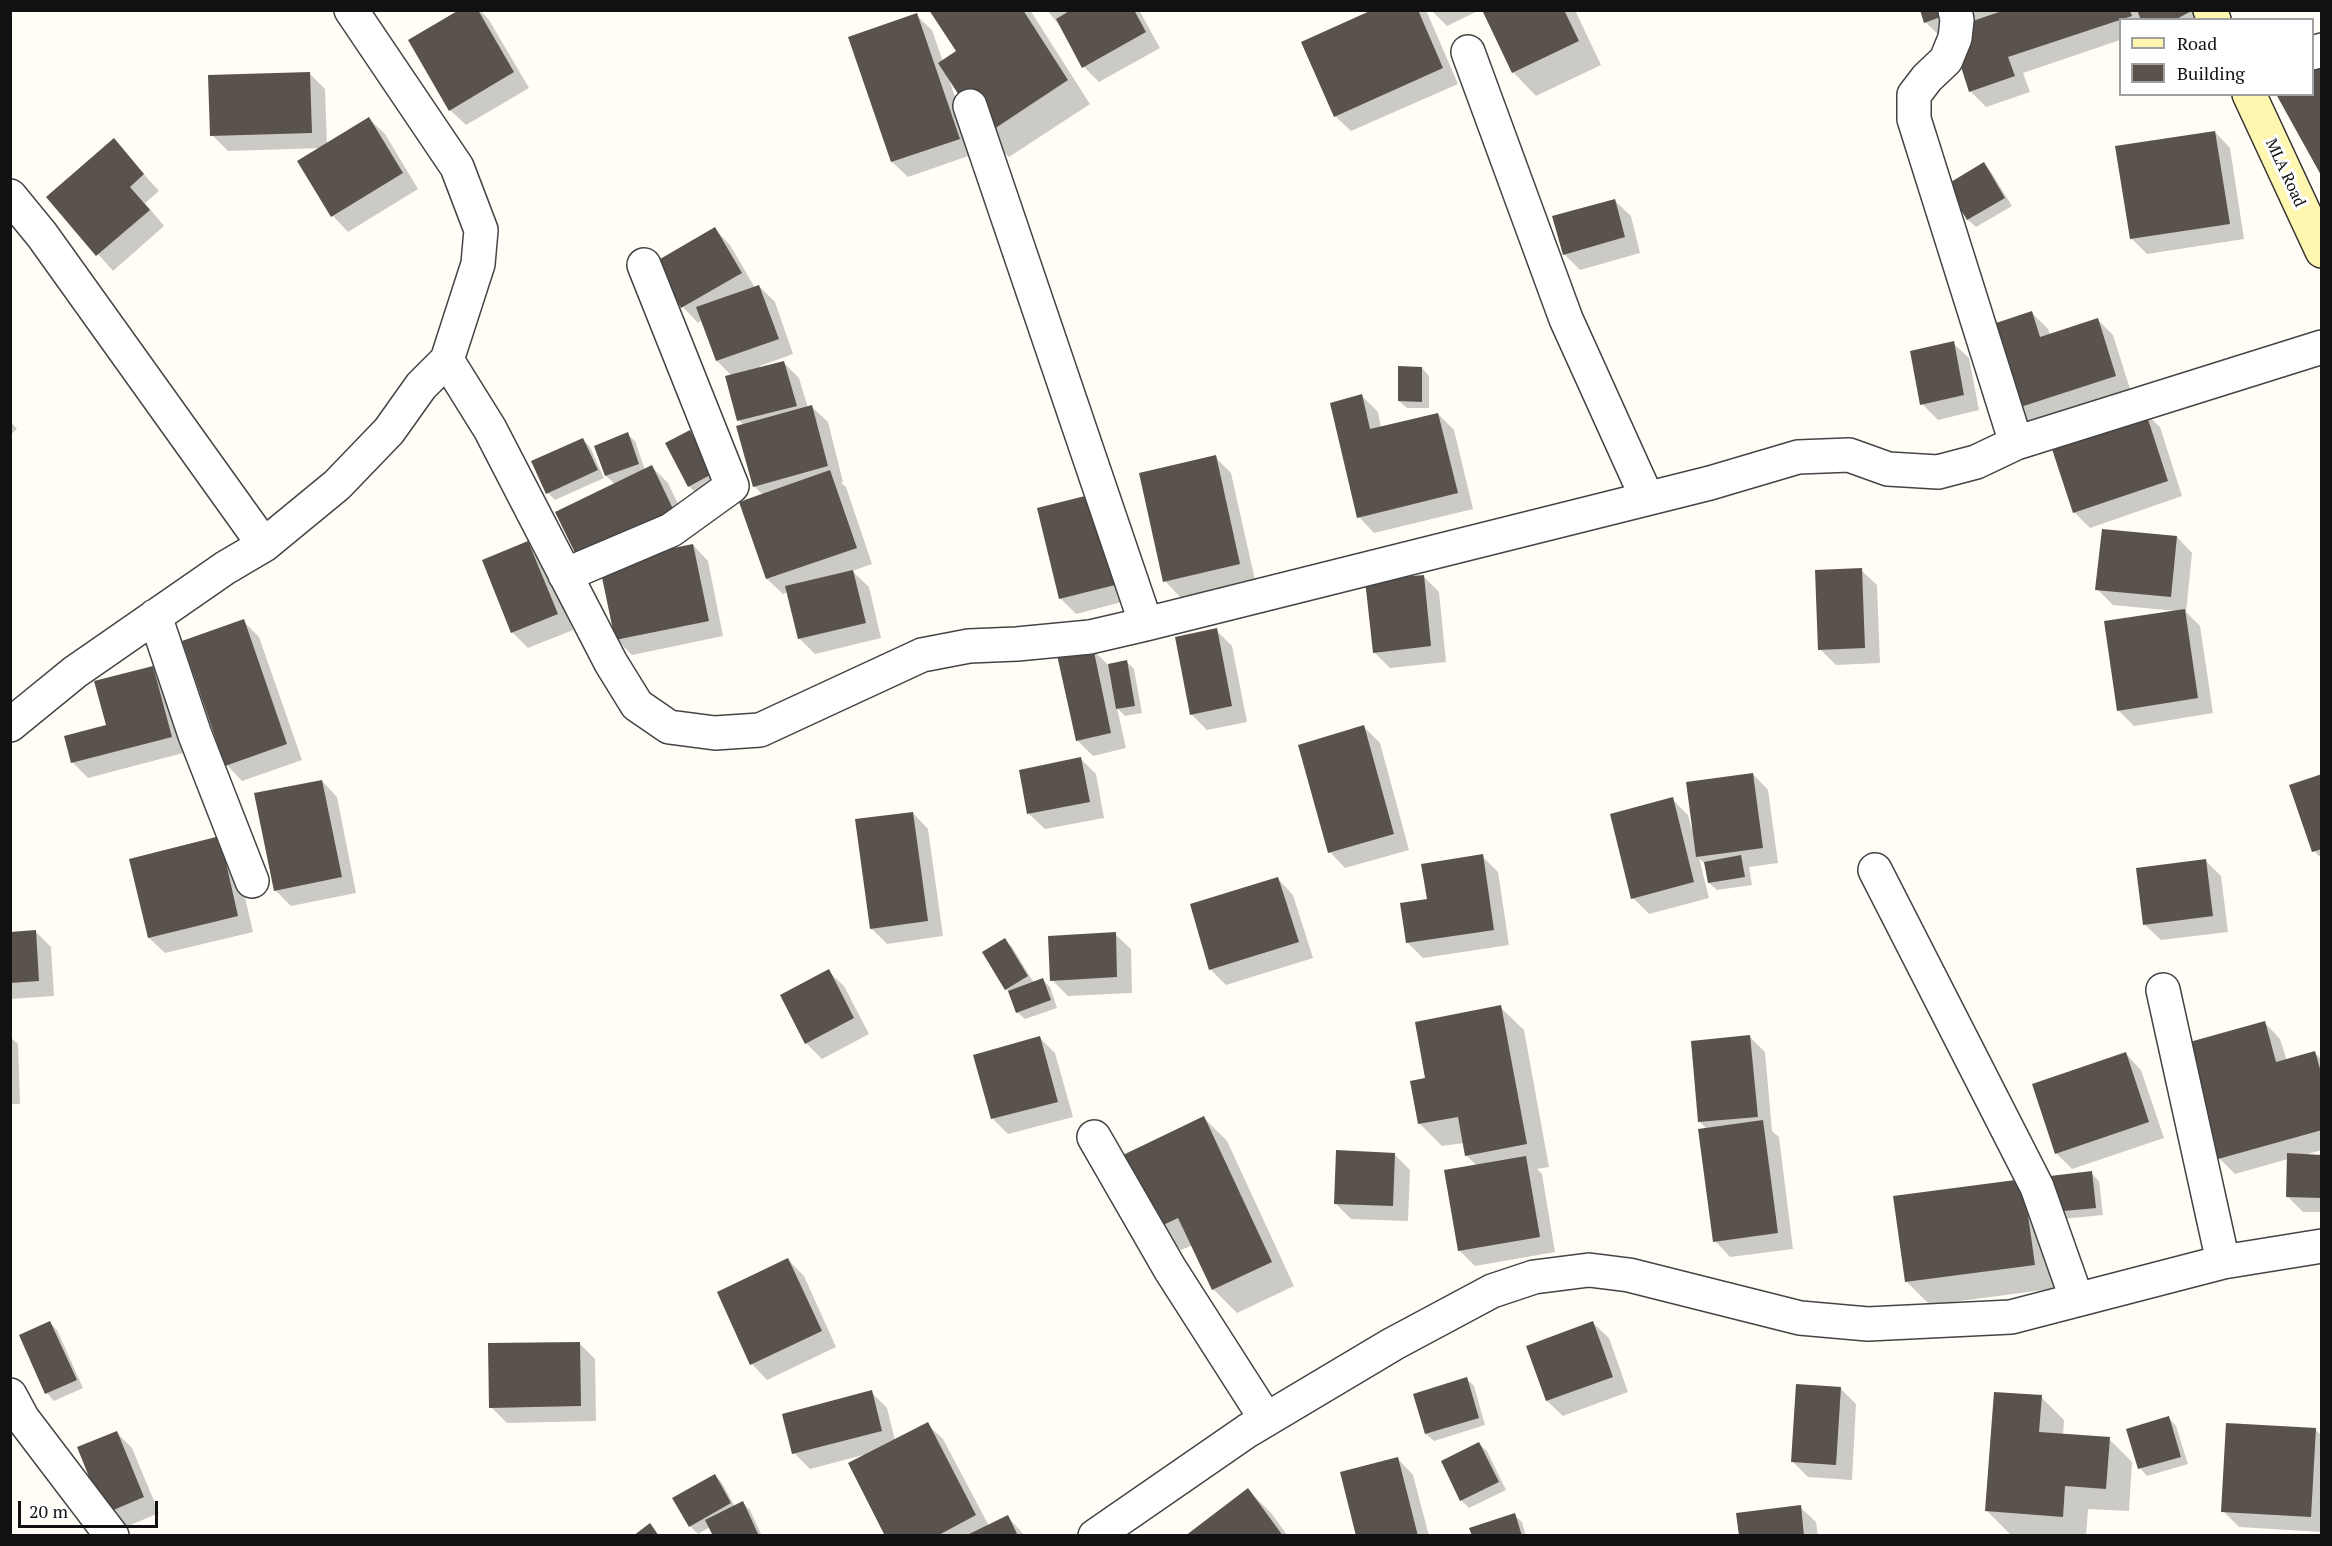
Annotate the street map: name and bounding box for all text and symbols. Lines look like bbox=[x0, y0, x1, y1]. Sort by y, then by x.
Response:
legend bbox=[2119, 18, 2314, 96]
text: Road bbox=[2177, 31, 2217, 55]
text: Building bbox=[2177, 61, 2245, 85]
street label: MLA Road bbox=[2261, 136, 2309, 210]
scale bar bbox=[21, 1489, 160, 1527]
text: 20 m bbox=[29, 1499, 68, 1523]

